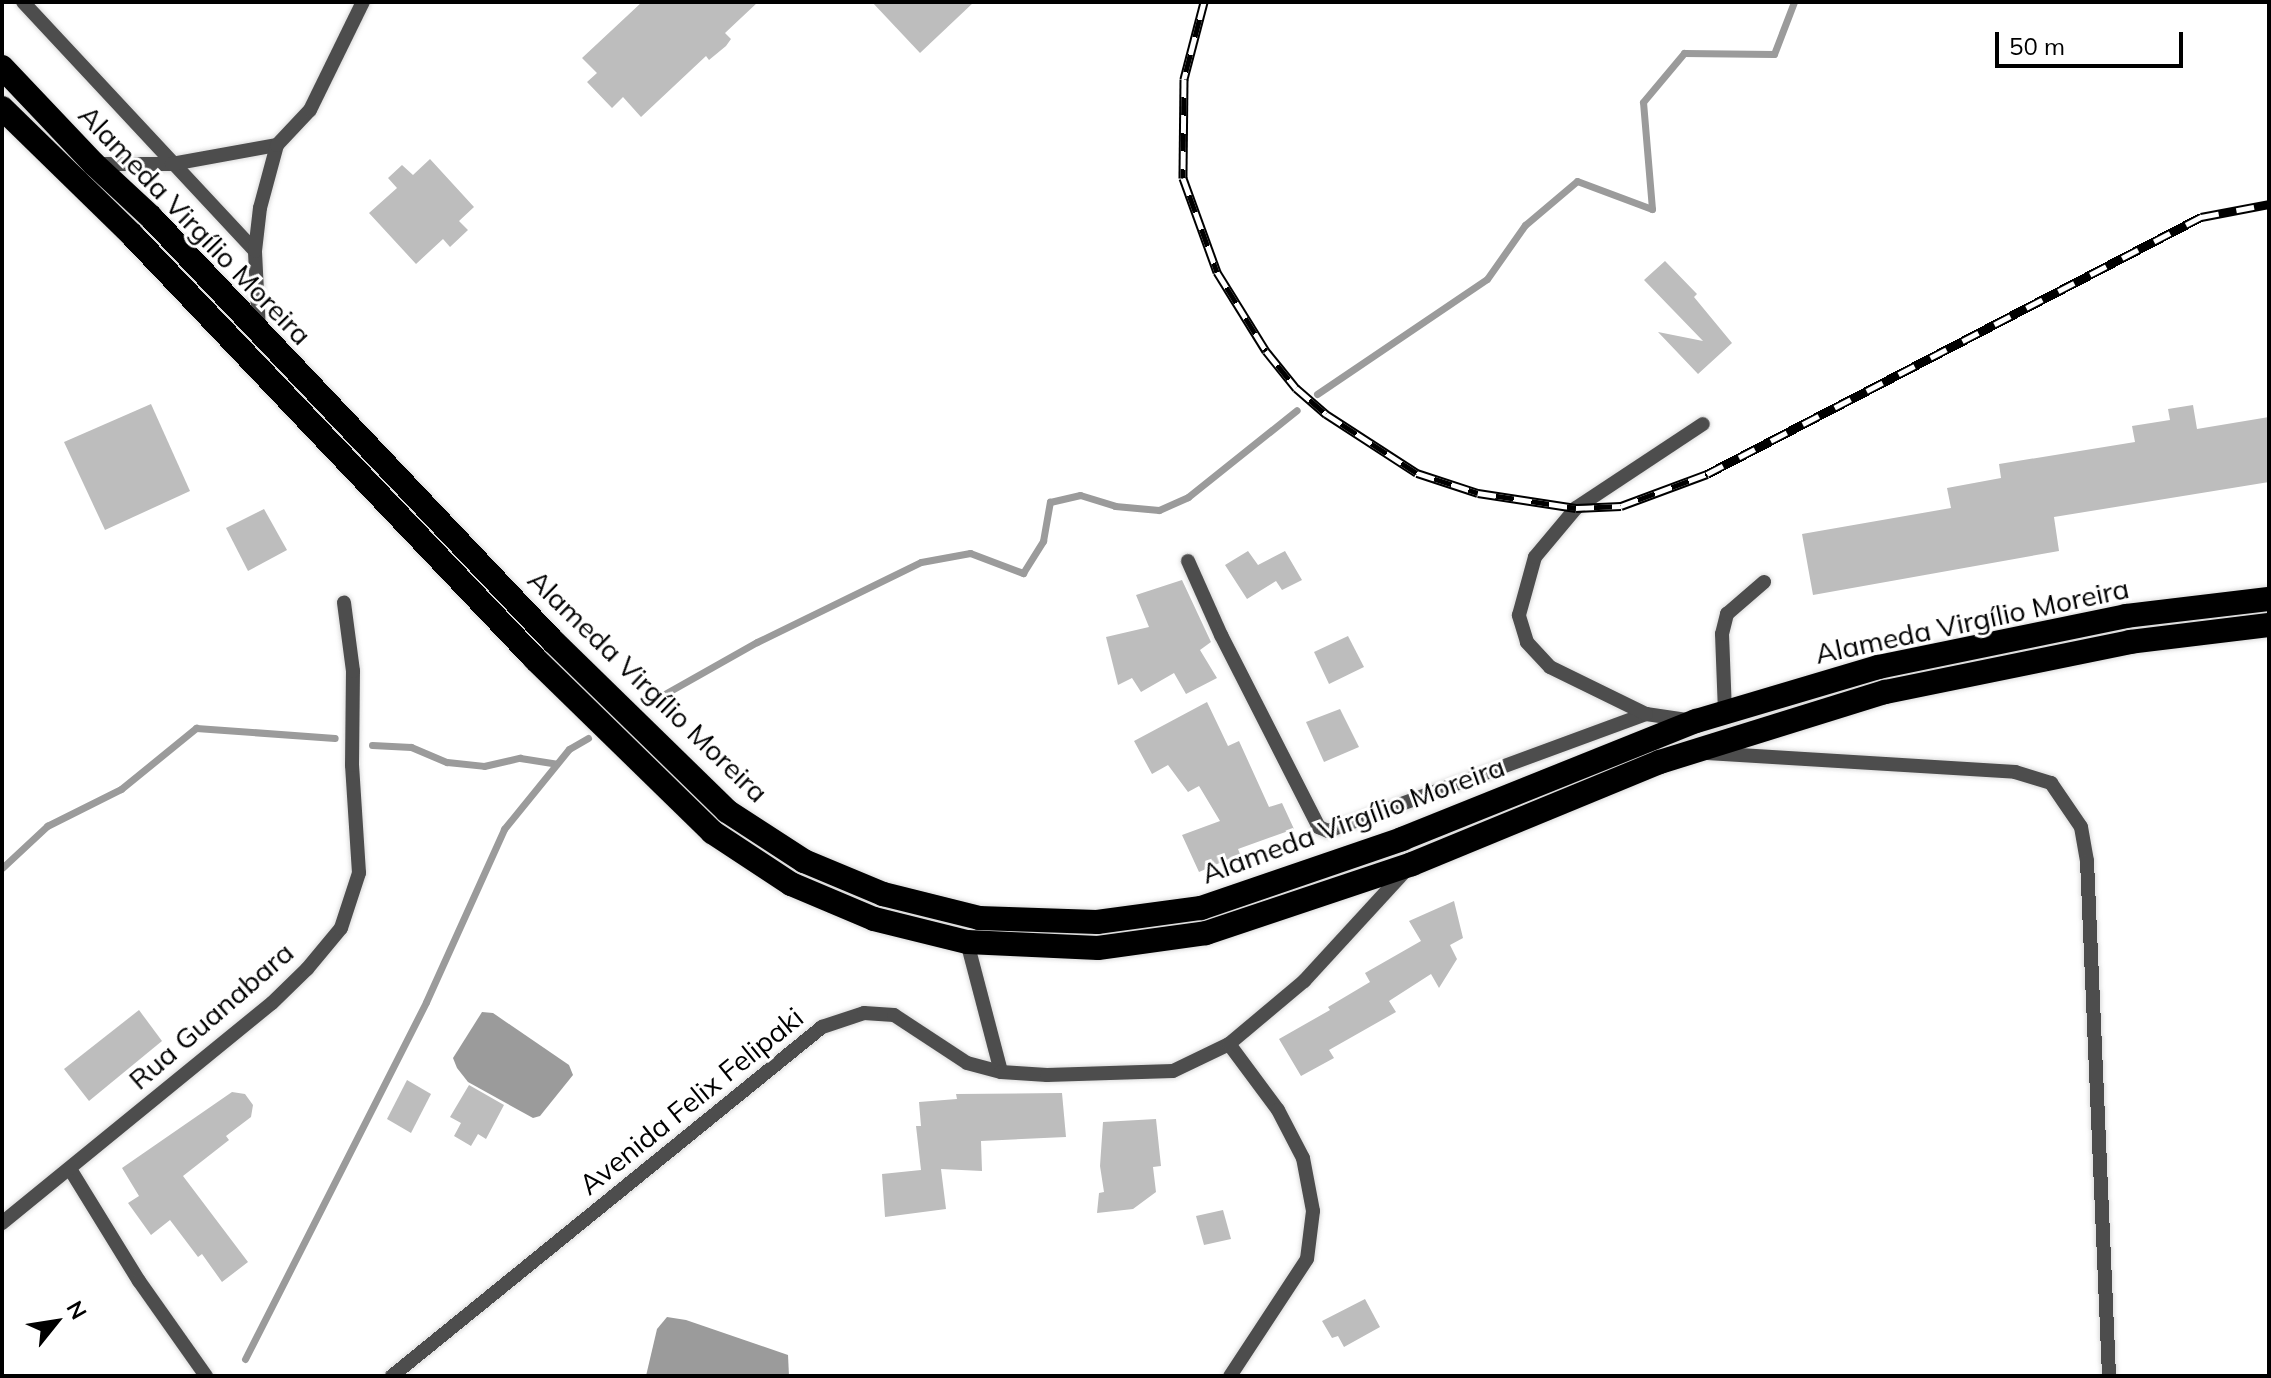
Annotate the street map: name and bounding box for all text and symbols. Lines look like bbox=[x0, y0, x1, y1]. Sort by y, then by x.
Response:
scale bar bbox=[1999, 16, 2187, 66]
text: 50 m bbox=[2009, 31, 2065, 61]
street label: Alameda Virgílio Moreira bbox=[72, 98, 318, 352]
street label: Alameda Virgílio Moreira bbox=[521, 563, 775, 809]
street label: Alameda Virgílio Moreira bbox=[1812, 571, 2132, 671]
street label: Alameda Virgílio Moreira bbox=[1197, 749, 1509, 891]
street label: Rua Guanabara bbox=[122, 936, 300, 1096]
street label: Avenida Felix Felipaki bbox=[572, 1000, 810, 1202]
north arrow bbox=[16, 1282, 96, 1362]
text: N bbox=[61, 1296, 93, 1324]

